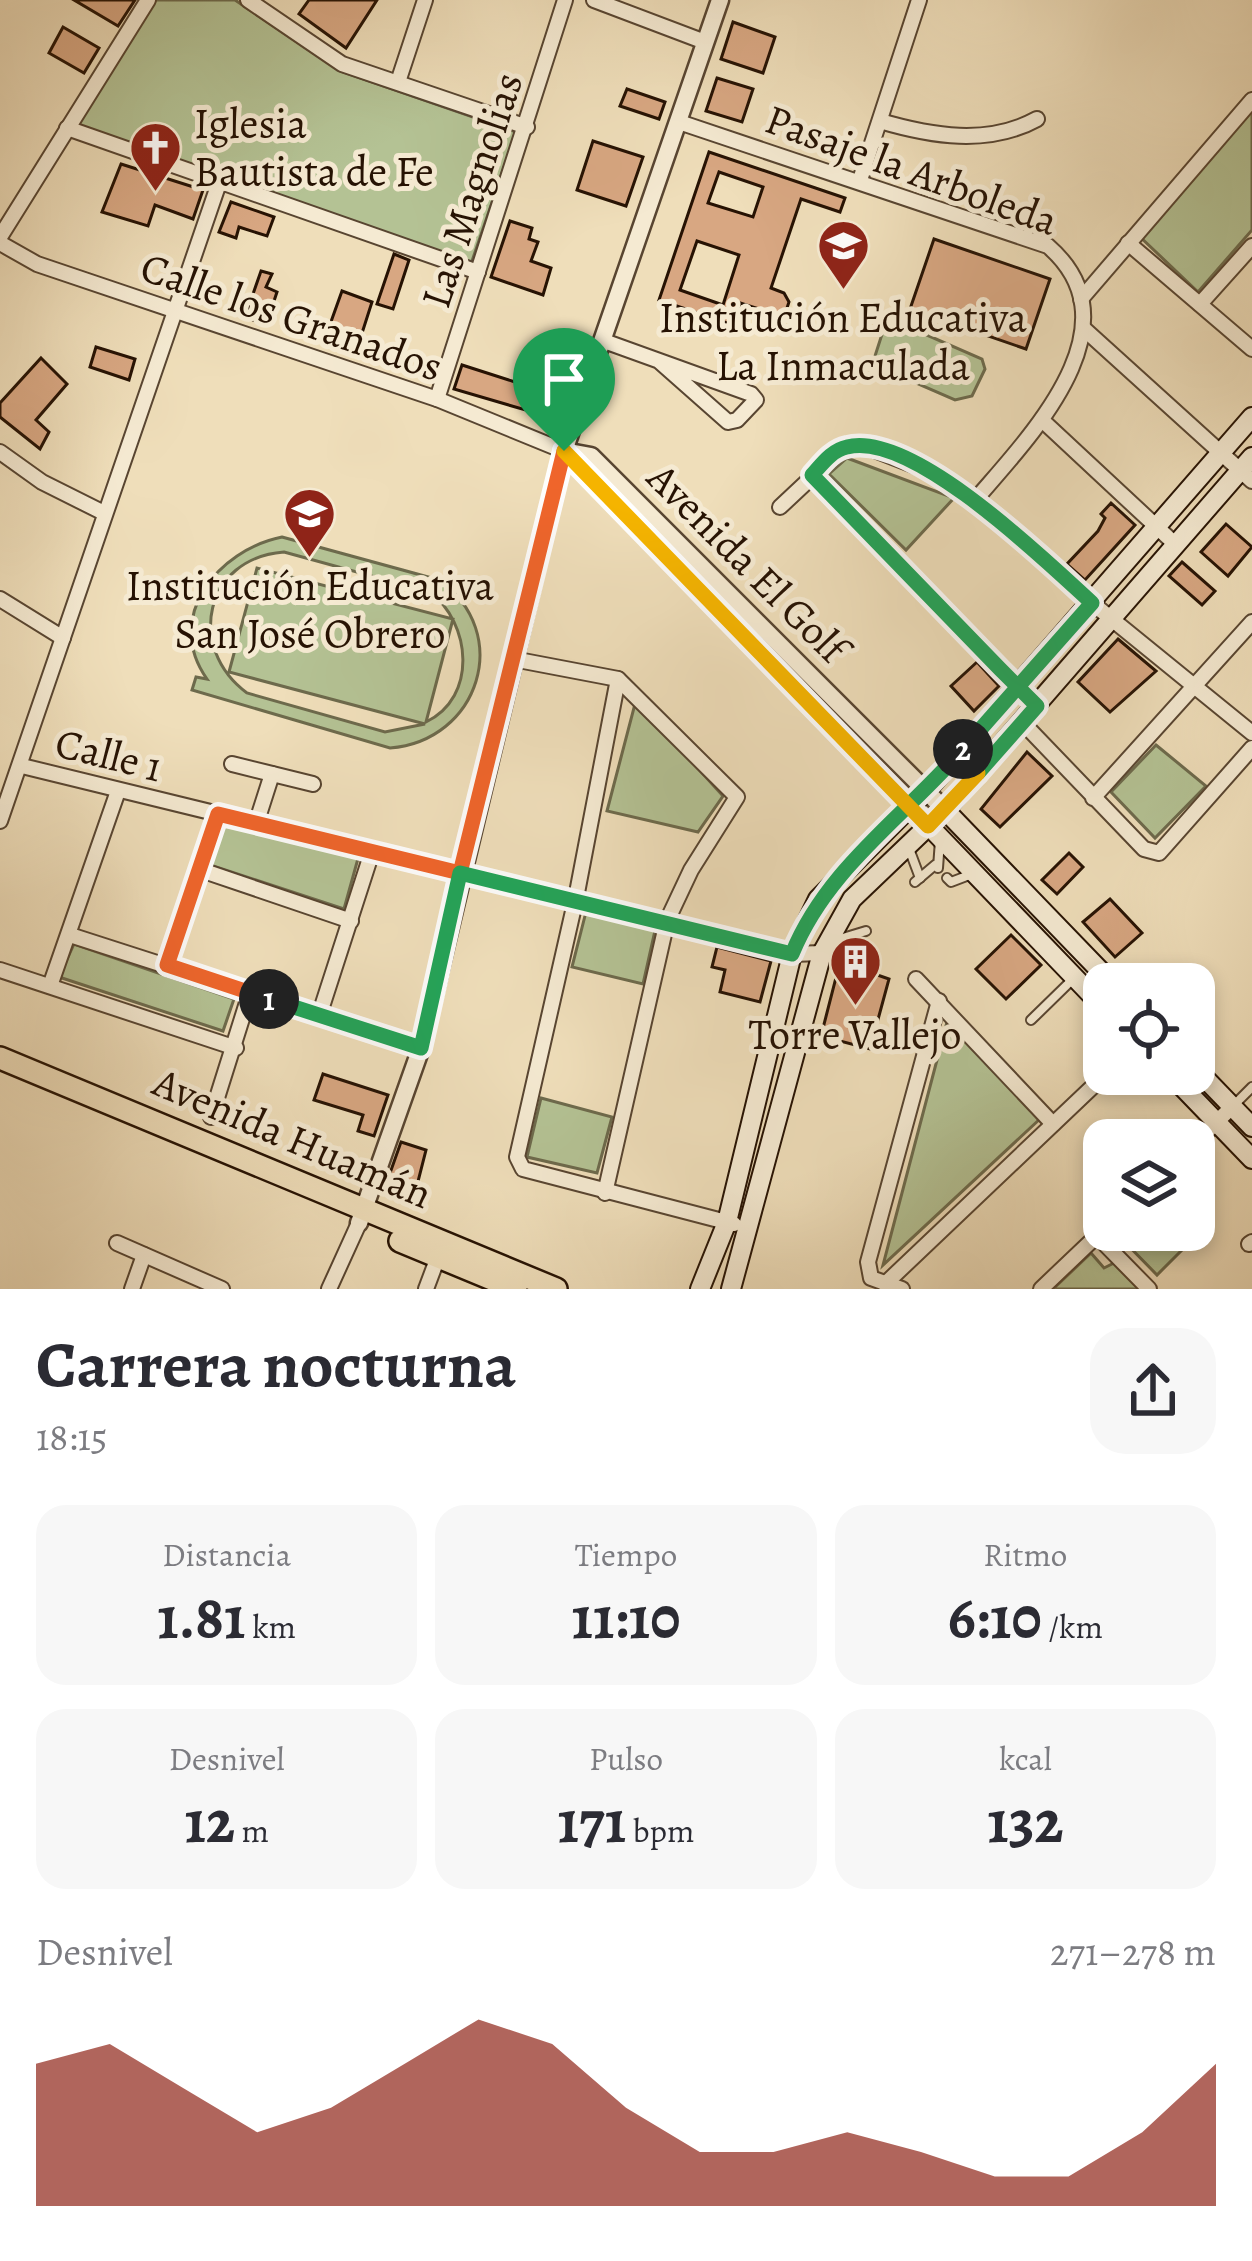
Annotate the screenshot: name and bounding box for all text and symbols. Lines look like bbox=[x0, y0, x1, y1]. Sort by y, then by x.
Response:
street label: Las Magnolias bbox=[407, 65, 536, 315]
street label: Pasaje la Arboleda bbox=[758, 90, 1066, 249]
place label: Iglesia Bautista de Fe bbox=[194, 95, 434, 200]
church icon: Iglesia Bautista de Fe bbox=[127, 119, 183, 193]
school or university icon: Institución Educativa La Inmaculada bbox=[815, 217, 871, 291]
street label: Calle los Granados bbox=[134, 238, 450, 395]
place label: Institución Educativa La Inmaculada bbox=[659, 289, 1027, 394]
pin bbox=[513, 328, 615, 451]
icon: arrive bbox=[531, 346, 597, 412]
street label: Avenida El Golf bbox=[634, 449, 865, 679]
school or university icon: Institución Educativa San José Obrero bbox=[282, 485, 338, 559]
place label: Institución Educativa San José Obrero bbox=[126, 557, 494, 662]
street label: Calle 1 bbox=[50, 714, 168, 795]
pin: 2 bbox=[933, 719, 993, 779]
text: 2 bbox=[955, 726, 971, 771]
building icon: Torre Vallejo bbox=[827, 934, 883, 1008]
map controls bbox=[1083, 963, 1215, 1251]
button: locate bbox=[1083, 963, 1215, 1095]
pin: 1 bbox=[239, 969, 299, 1029]
text: 1 bbox=[263, 976, 275, 1021]
place label: Torre Vallejo bbox=[749, 1006, 961, 1063]
street label: Avenida Huamán bbox=[144, 1053, 441, 1222]
button: layers bbox=[1083, 1119, 1215, 1251]
text: Carrera nocturna bbox=[36, 1320, 516, 1410]
button: share bbox=[1090, 1328, 1216, 1454]
text: 18:15 bbox=[36, 1410, 108, 1463]
text: Distancia bbox=[162, 1532, 291, 1577]
text: Tiempo bbox=[575, 1532, 677, 1577]
text: Ritmo bbox=[983, 1532, 1067, 1577]
text: 1.81 bbox=[157, 1577, 246, 1659]
text: 11:10 bbox=[572, 1577, 680, 1659]
text: 6:10 bbox=[948, 1577, 1042, 1659]
text: km bbox=[246, 1604, 296, 1649]
text: /km bbox=[1042, 1604, 1103, 1649]
text: Desnivel bbox=[169, 1736, 284, 1781]
text: Pulso bbox=[589, 1736, 663, 1781]
text: kcal bbox=[999, 1736, 1052, 1781]
text: 12 bbox=[184, 1781, 235, 1863]
text: 171 bbox=[558, 1781, 626, 1863]
text: 132 bbox=[987, 1781, 1063, 1863]
text: m bbox=[235, 1808, 269, 1853]
text: bpm bbox=[626, 1808, 694, 1853]
text: Desnivel bbox=[36, 1925, 173, 1978]
text: 271–278 m bbox=[1050, 1925, 1216, 1978]

